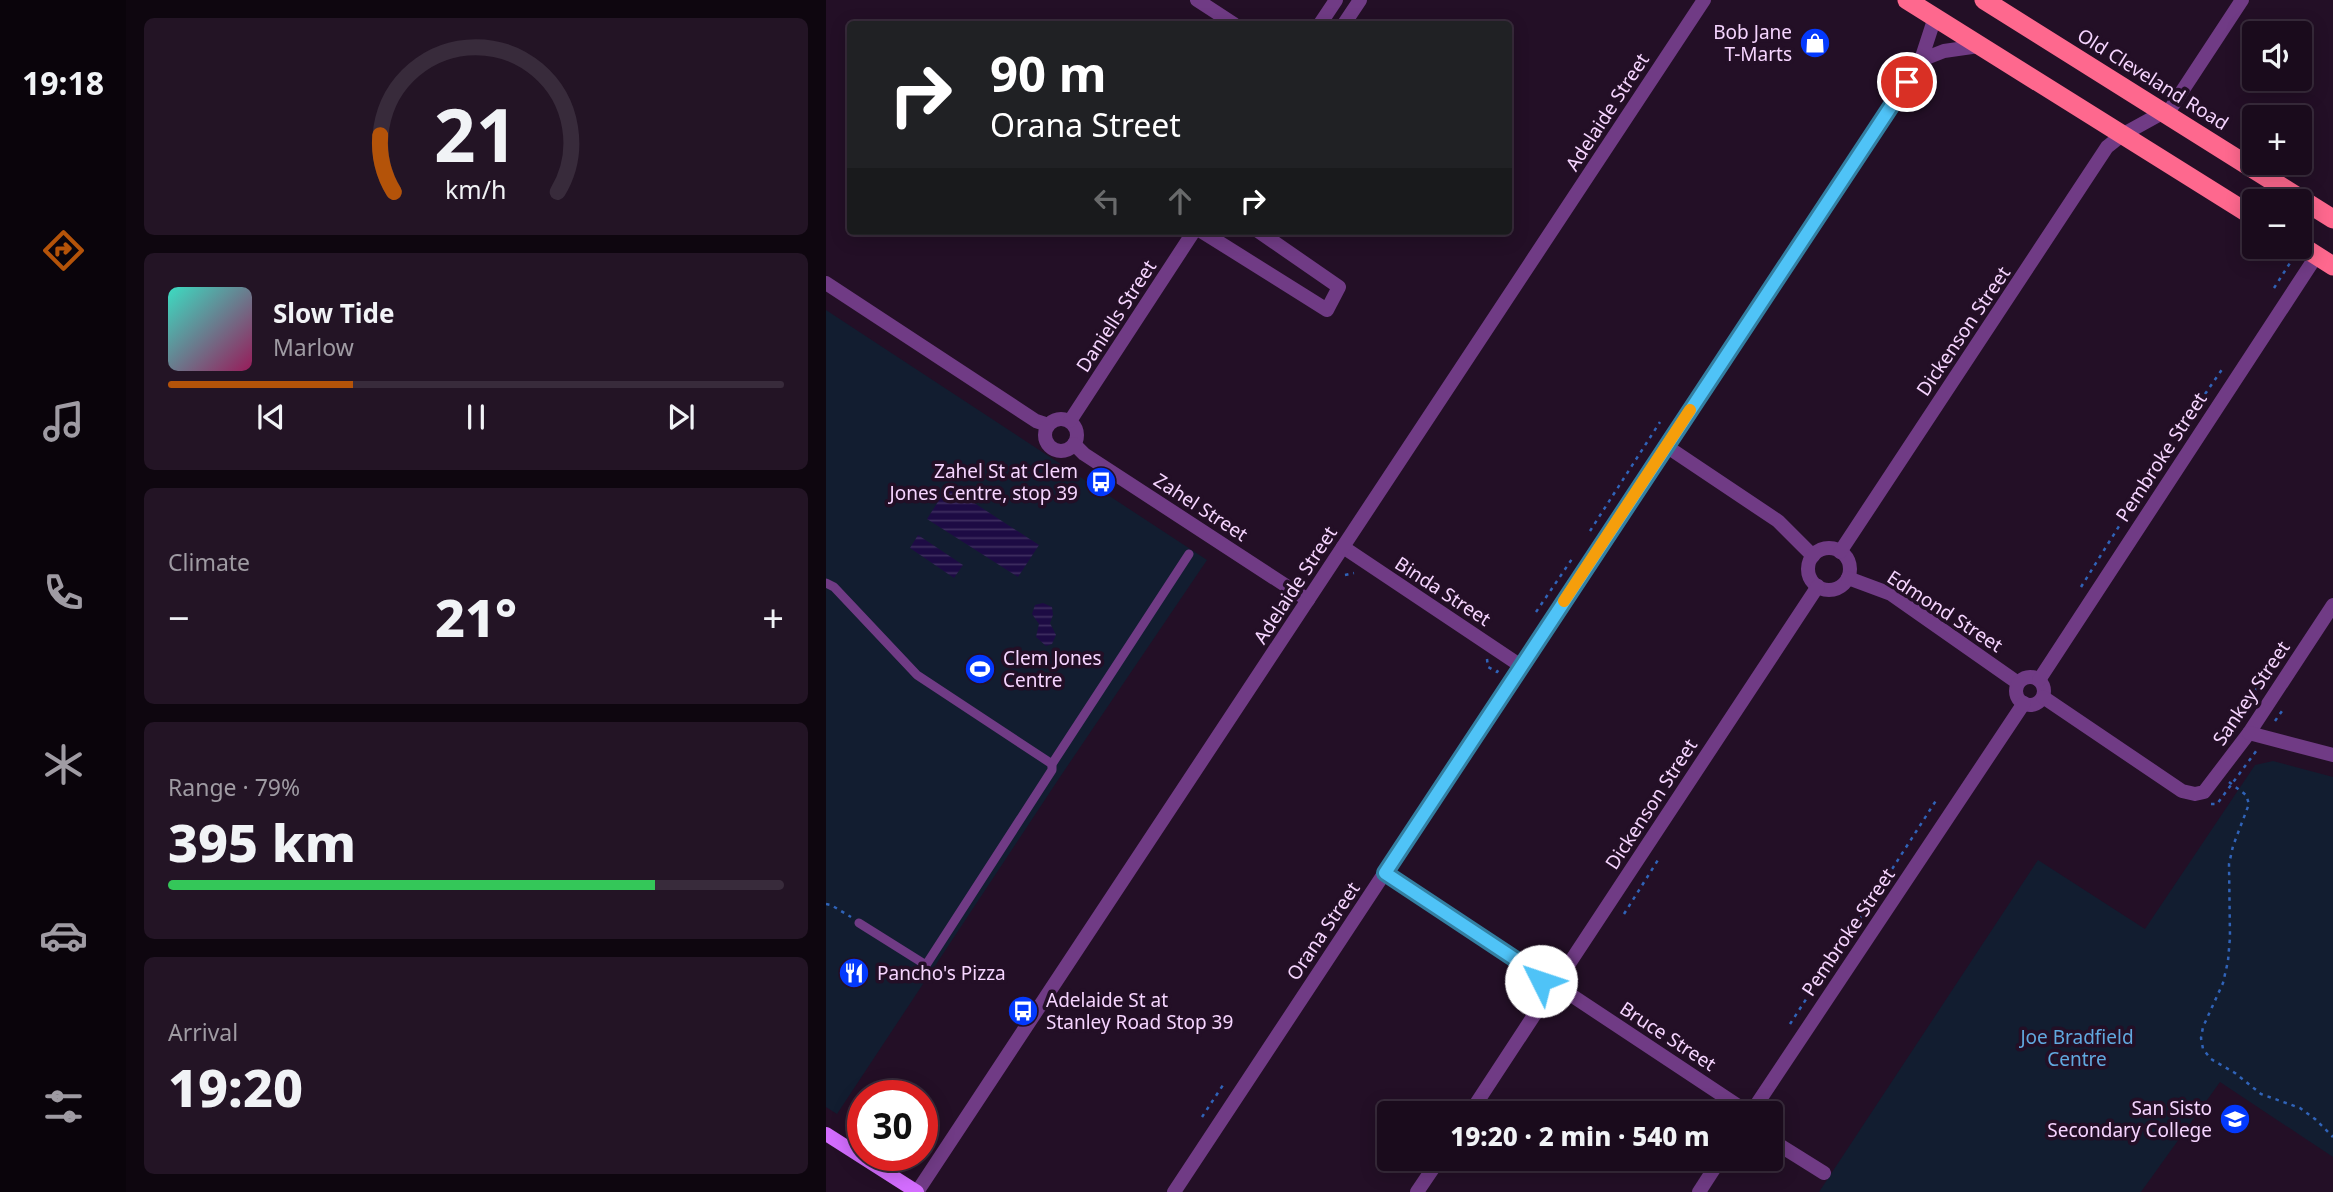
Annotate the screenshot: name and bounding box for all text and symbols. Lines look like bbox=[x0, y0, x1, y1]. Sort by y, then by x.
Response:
place label: Bob Jane T-Marts bbox=[1713, 19, 1792, 67]
map controls bbox=[2242, 21, 2312, 259]
button: sound bbox=[2242, 21, 2312, 91]
street label: Old Cleveland Road bbox=[2073, 22, 2233, 136]
shop icon: Bob Jane T-Marts bbox=[1798, 26, 1832, 60]
text: 90 m bbox=[990, 40, 1107, 106]
street label: Adelaide Street bbox=[1559, 48, 1655, 176]
icon: right bbox=[875, 49, 966, 140]
pin bbox=[1877, 52, 1937, 112]
text: 19:18 bbox=[22, 61, 104, 104]
icon: arrive bbox=[1888, 63, 1926, 101]
text: 21 bbox=[434, 85, 518, 184]
text: Orana Street bbox=[990, 103, 1181, 146]
button: + bbox=[2242, 105, 2312, 175]
text: km/h bbox=[445, 172, 507, 206]
icon: left bbox=[1088, 182, 1126, 220]
icon: ahead bbox=[1161, 182, 1199, 220]
icon: right bbox=[1234, 182, 1272, 220]
button: − bbox=[2242, 189, 2312, 259]
icon: directions bbox=[39, 226, 88, 275]
street label: Daniells Street bbox=[1070, 255, 1162, 377]
street label: Dickenson Street bbox=[1910, 261, 2016, 401]
text: Slow Tide bbox=[273, 295, 395, 331]
text: Marlow bbox=[273, 331, 354, 363]
street label: Pembroke Street bbox=[2109, 387, 2213, 527]
icon: music bbox=[39, 397, 88, 446]
icon: previous bbox=[252, 398, 290, 436]
icon: pause bbox=[457, 398, 495, 436]
icon: next bbox=[662, 398, 700, 436]
place label: Zahel St at Clem Jones Centre, stop 39 bbox=[887, 458, 1078, 506]
bus stop icon: Zahel St at Clem Jones Centre, stop 39 bbox=[1084, 465, 1118, 499]
street label: Zahel Street bbox=[1149, 467, 1253, 547]
street label: Adelaide Street bbox=[1247, 521, 1343, 649]
text: Climate bbox=[168, 546, 250, 578]
street label: Binda Street bbox=[1390, 550, 1496, 632]
street label: Edmond Street bbox=[1882, 564, 2008, 658]
icon: phone bbox=[39, 568, 88, 617]
text: 21° bbox=[435, 581, 517, 652]
text: − bbox=[168, 591, 190, 643]
text: + bbox=[762, 591, 784, 643]
street label: Sankey Street bbox=[2206, 635, 2296, 750]
place label: Clem Jones Centre bbox=[1003, 645, 1102, 693]
sports icon: Clem Jones Centre bbox=[963, 652, 997, 686]
street label: Dickenson Street bbox=[1599, 734, 1703, 874]
icon: climate bbox=[39, 740, 88, 789]
text: Range · 79% bbox=[168, 771, 300, 803]
text: 395 km bbox=[168, 806, 356, 877]
street label: Pembroke Street bbox=[1795, 863, 1901, 1001]
street label: Orana Street bbox=[1281, 877, 1366, 985]
icon: car bbox=[39, 911, 88, 960]
position arrow bbox=[1504, 944, 1578, 1018]
restaurant icon: Pancho's Pizza bbox=[837, 956, 871, 990]
place label: Pancho's Pizza bbox=[877, 960, 1006, 986]
place label: Adelaide St at Stanley Road Stop 39 bbox=[1046, 987, 1233, 1035]
bus stop icon: Adelaide St at Stanley Road Stop 39 bbox=[1006, 994, 1040, 1028]
street label: Bruce Street bbox=[1615, 995, 1721, 1077]
text: Arrival bbox=[168, 1016, 238, 1048]
park label: Joe Bradfield Centre bbox=[2018, 1024, 2134, 1072]
text: 19:20 bbox=[168, 1051, 303, 1122]
speed limit sign: 30 bbox=[847, 1080, 938, 1171]
icon: filters bbox=[39, 1082, 88, 1131]
place label: San Sisto Secondary College bbox=[2047, 1095, 2212, 1143]
school or university icon: San Sisto Secondary College bbox=[2218, 1102, 2252, 1136]
text: 19:20 · 2 min · 540 m bbox=[1450, 1118, 1710, 1154]

